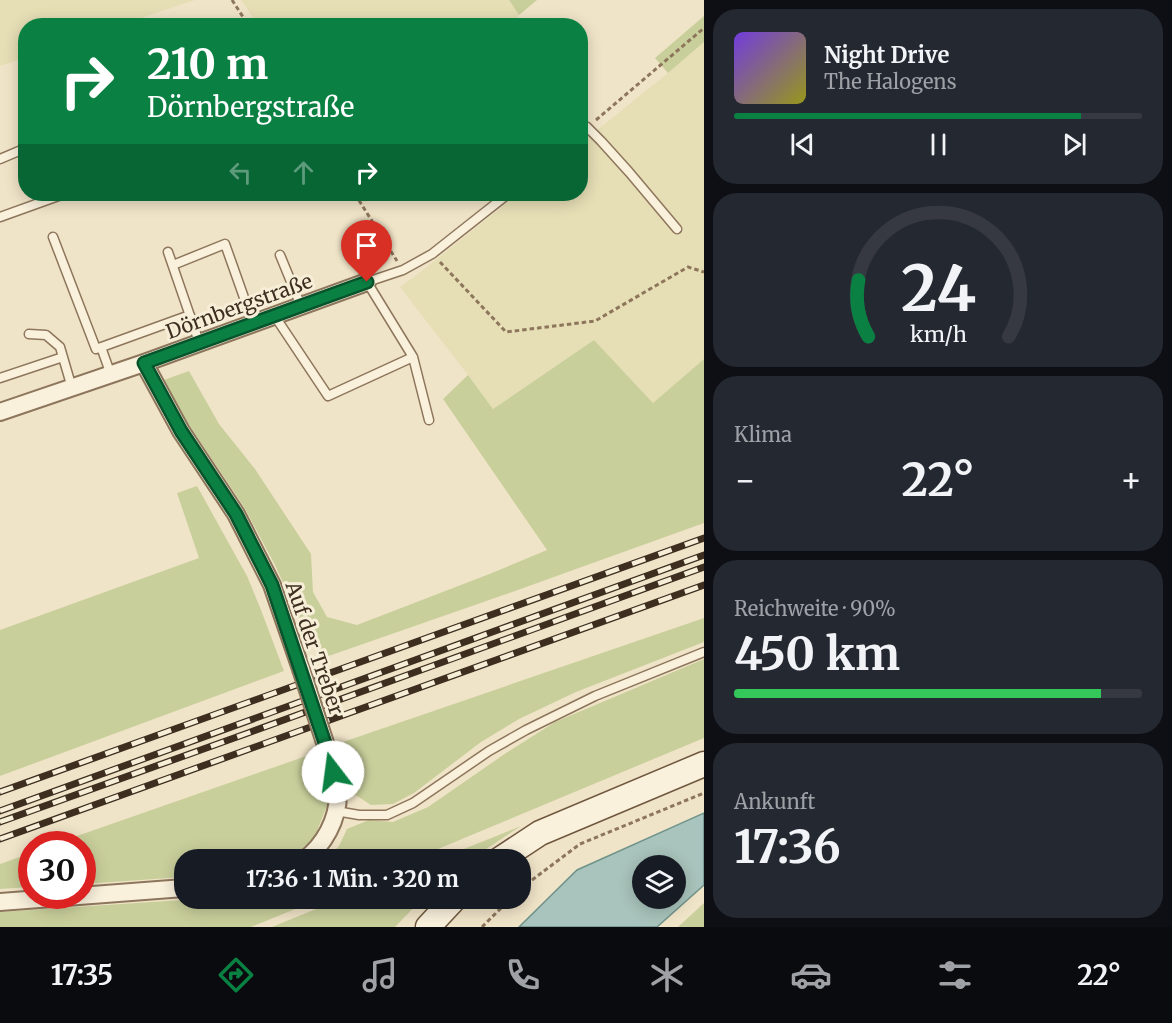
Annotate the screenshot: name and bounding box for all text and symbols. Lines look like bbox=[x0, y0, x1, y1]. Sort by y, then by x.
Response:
text: 210 m bbox=[147, 38, 268, 90]
text: Night Drive bbox=[824, 41, 949, 69]
icon: right bbox=[48, 42, 126, 120]
text: The Halogens bbox=[824, 69, 956, 94]
text: Dörnbergstraße bbox=[147, 90, 354, 124]
icon: previous bbox=[786, 128, 819, 161]
icon: pause bbox=[922, 128, 955, 161]
icon: next bbox=[1058, 128, 1091, 161]
icon: left bbox=[224, 156, 257, 189]
icon: ahead bbox=[287, 156, 320, 189]
icon: right bbox=[350, 156, 383, 189]
pin bbox=[341, 220, 392, 282]
icon: arrive bbox=[350, 229, 383, 262]
text: 24 bbox=[900, 250, 976, 328]
street label: Dörnbergstraße bbox=[163, 268, 315, 344]
text: km/h bbox=[910, 321, 966, 348]
text: Klima bbox=[734, 422, 792, 447]
text: 22° bbox=[902, 452, 974, 508]
text: − bbox=[734, 460, 756, 501]
text: + bbox=[1120, 460, 1142, 501]
street label: Auf der Treber bbox=[280, 577, 350, 718]
text: Reichweite · 90% bbox=[734, 596, 896, 621]
text: 450 km bbox=[734, 626, 900, 682]
position arrow bbox=[301, 740, 365, 804]
text: Ankunft bbox=[734, 789, 815, 814]
text: 17:36 bbox=[734, 819, 841, 875]
speed limit sign: 30 bbox=[18, 831, 96, 909]
map controls bbox=[632, 855, 686, 909]
button: layers bbox=[632, 855, 686, 909]
text: 17:36 · 1 Min. · 320 m bbox=[246, 865, 459, 893]
icon: directions bbox=[215, 954, 257, 996]
icon: music bbox=[359, 954, 401, 996]
icon: phone bbox=[502, 954, 544, 996]
icon: climate bbox=[646, 954, 688, 996]
icon: car bbox=[790, 954, 832, 996]
icon: filters bbox=[934, 954, 976, 996]
text: 17:35 bbox=[51, 958, 113, 992]
text: 22° bbox=[1077, 958, 1121, 992]

